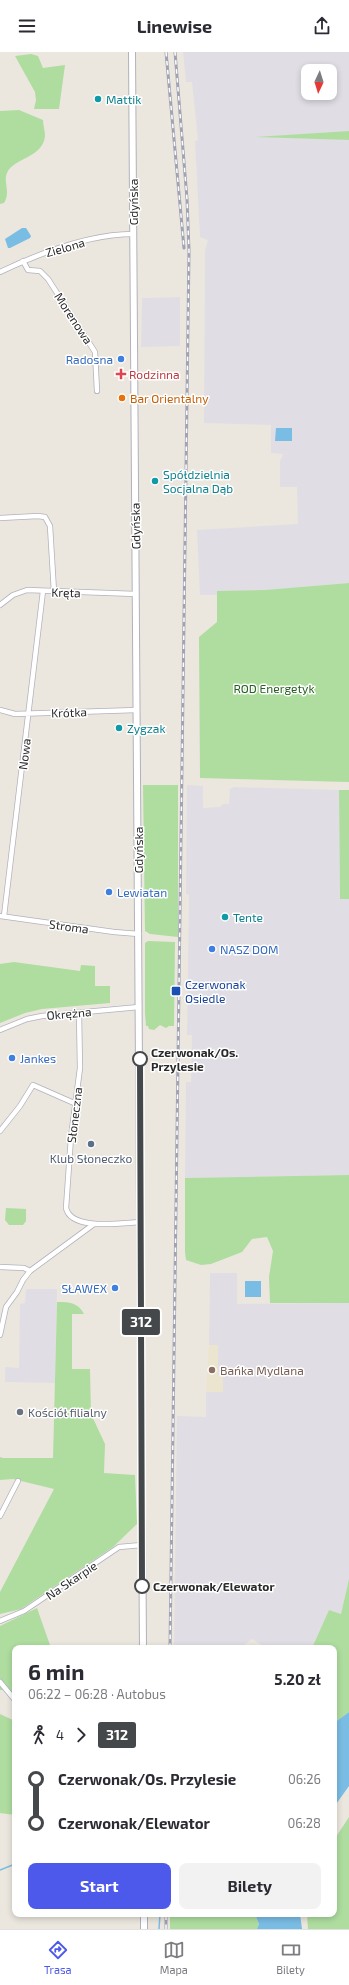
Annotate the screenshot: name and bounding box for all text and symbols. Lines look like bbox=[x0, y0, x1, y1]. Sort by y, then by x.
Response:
icon: menu bbox=[16, 15, 38, 37]
text: Linewise bbox=[137, 15, 212, 37]
icon: share bbox=[311, 15, 333, 37]
north arrow bbox=[301, 64, 337, 100]
map controls bbox=[301, 64, 337, 100]
place label: Mattik bbox=[106, 92, 141, 106]
marker: Mattik bbox=[93, 94, 103, 104]
street label: Gdyńska bbox=[126, 179, 140, 225]
street label: Zielona bbox=[44, 235, 86, 259]
street label: Morenowa bbox=[52, 290, 96, 346]
place label: Radosna bbox=[66, 352, 113, 366]
marker: Radosna bbox=[116, 354, 126, 364]
place label: Rodzinna bbox=[129, 367, 180, 381]
marker: Rodzinna bbox=[116, 369, 126, 379]
place label: Bar Orientalny bbox=[130, 391, 209, 405]
marker: Bar Orientalny bbox=[117, 393, 127, 403]
place label: Spółdzielnia Socjalna Dąb bbox=[163, 467, 233, 496]
marker: Spółdzielnia Socjalna Dąb bbox=[150, 476, 160, 486]
street label: Gdyńska bbox=[128, 503, 142, 549]
street label: Kręta bbox=[51, 585, 81, 599]
park label: ROD Energetyk bbox=[233, 681, 315, 695]
street label: Krótka bbox=[51, 704, 87, 720]
place label: Zygzak bbox=[127, 721, 166, 735]
marker: Zygzak bbox=[114, 723, 124, 733]
street label: Nowa bbox=[15, 737, 33, 771]
street label: Gdyńska bbox=[131, 827, 145, 873]
place label: Lewiatan bbox=[117, 885, 167, 899]
marker: Lewiatan bbox=[104, 887, 114, 897]
place label: Tente bbox=[233, 910, 263, 924]
marker: Tente bbox=[220, 912, 230, 922]
street label: Stroma bbox=[48, 916, 90, 936]
place label: NASZ DOM bbox=[220, 942, 279, 956]
marker: NASZ DOM bbox=[207, 944, 217, 954]
place label: Czerwonak Osiedle bbox=[185, 977, 246, 1005]
marker: Czerwonak Osiedle bbox=[170, 985, 182, 997]
street label: Okrężna bbox=[46, 1004, 92, 1022]
place label: Czerwonak/Os. Przylesie bbox=[151, 1045, 238, 1074]
place label: Jankes bbox=[20, 1051, 56, 1065]
marker: Czerwonak/Os. Przylesie bbox=[132, 1051, 148, 1067]
marker: Jankes bbox=[7, 1053, 17, 1063]
street label: Słoneczna bbox=[64, 1086, 84, 1144]
marker: Klub Słoneczko bbox=[86, 1139, 96, 1149]
place label: Klub Słoneczko bbox=[50, 1151, 133, 1165]
place label: SŁAWEX bbox=[61, 1281, 108, 1295]
marker: SŁAWEX bbox=[110, 1283, 120, 1293]
line badge: 312 bbox=[118, 1309, 164, 1335]
text: 312 bbox=[130, 1313, 152, 1330]
place label: Bańka Mydlana bbox=[220, 1363, 304, 1377]
marker: Bańka Mydlana bbox=[207, 1365, 217, 1375]
place label: Kościół filialny bbox=[28, 1405, 107, 1419]
marker: Kościół filialny bbox=[15, 1407, 25, 1417]
street label: Na Skarpie bbox=[43, 1558, 99, 1602]
marker: Czerwonak/Elewator bbox=[134, 1578, 150, 1594]
place label: Czerwonak/Elewator bbox=[153, 1579, 275, 1593]
text: 6 min bbox=[28, 1658, 84, 1684]
text: 5.20 zł bbox=[274, 1670, 321, 1688]
text: 06:22 – 06:28 · Autobus bbox=[28, 1686, 166, 1702]
icon: walk bbox=[28, 1724, 50, 1746]
icon: forward bbox=[70, 1724, 92, 1746]
text: 312 bbox=[106, 1726, 128, 1743]
text: 4 bbox=[56, 1727, 64, 1743]
text: Czerwonak/Os. Przylesie bbox=[58, 1770, 236, 1788]
text: 06:26 bbox=[288, 1771, 321, 1787]
text: Czerwonak/Elewator bbox=[58, 1814, 210, 1832]
text: 06:28 bbox=[287, 1815, 321, 1831]
button: Start bbox=[28, 1863, 171, 1909]
button: Bilety bbox=[179, 1863, 321, 1909]
tab: Trasa bbox=[44, 1939, 72, 1976]
tab: Mapa bbox=[160, 1939, 188, 1976]
tab: Bilety bbox=[276, 1939, 305, 1976]

